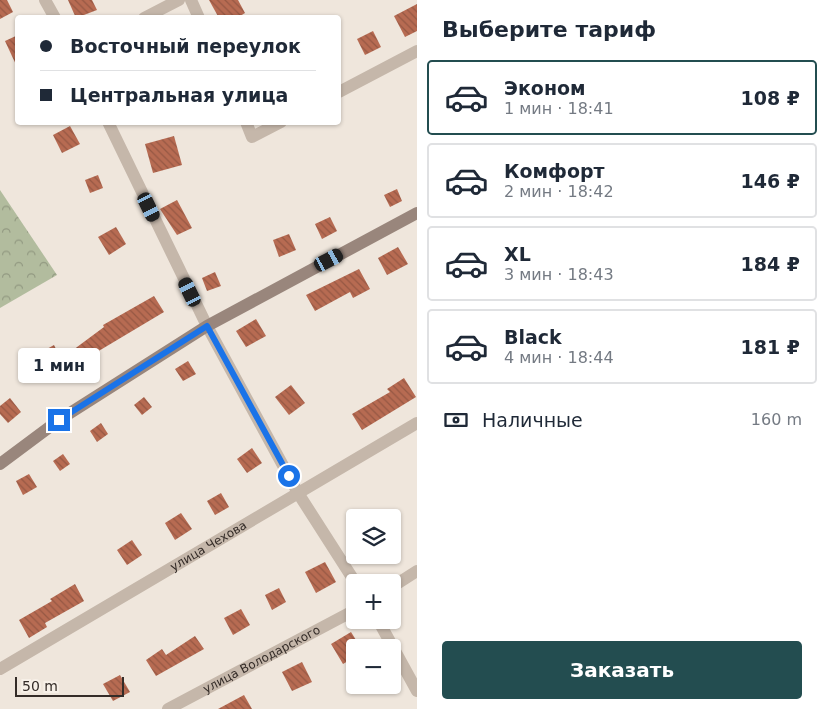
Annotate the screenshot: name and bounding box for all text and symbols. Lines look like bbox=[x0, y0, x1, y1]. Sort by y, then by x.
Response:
text: Выберите тариф bbox=[442, 17, 656, 42]
text: Восточный переулок bbox=[70, 35, 301, 57]
icon: car bbox=[444, 75, 489, 120]
text: Эконом bbox=[504, 77, 586, 99]
text: Центральная улица bbox=[70, 84, 288, 106]
text: 108 ₽ bbox=[741, 87, 800, 109]
text: 1 мин · 18:41 bbox=[504, 99, 614, 118]
icon: car bbox=[444, 158, 489, 203]
text: Комфорт bbox=[504, 160, 605, 182]
text: 146 ₽ bbox=[741, 170, 800, 192]
text: 2 мин · 18:42 bbox=[504, 182, 614, 201]
car bbox=[135, 190, 162, 224]
icon: car bbox=[444, 241, 489, 286]
text: XL bbox=[504, 243, 531, 265]
car bbox=[312, 246, 345, 274]
text: 184 ₽ bbox=[741, 253, 800, 275]
text: 3 мин · 18:43 bbox=[504, 265, 614, 284]
car bbox=[176, 275, 203, 309]
icon: car bbox=[444, 324, 489, 369]
text: Black bbox=[504, 326, 562, 348]
text: 181 ₽ bbox=[741, 336, 800, 358]
callout: 1 мин bbox=[18, 348, 100, 382]
text: 4 мин · 18:44 bbox=[504, 348, 614, 367]
text: 1 мин bbox=[33, 356, 85, 375]
icon: cash bbox=[442, 406, 470, 434]
route end bbox=[48, 409, 70, 431]
text: Наличные bbox=[482, 409, 583, 431]
text: 160 m bbox=[751, 410, 802, 429]
route start bbox=[278, 465, 300, 487]
map controls bbox=[346, 509, 401, 694]
button: layers bbox=[346, 509, 401, 564]
street label: улица Чехова bbox=[168, 518, 249, 574]
button: + bbox=[346, 574, 401, 629]
street label: улица Володарского bbox=[201, 623, 323, 696]
button: − bbox=[346, 639, 401, 694]
button: Заказать bbox=[442, 641, 802, 699]
scale bar bbox=[15, 674, 124, 697]
text: 50 m bbox=[22, 678, 58, 694]

